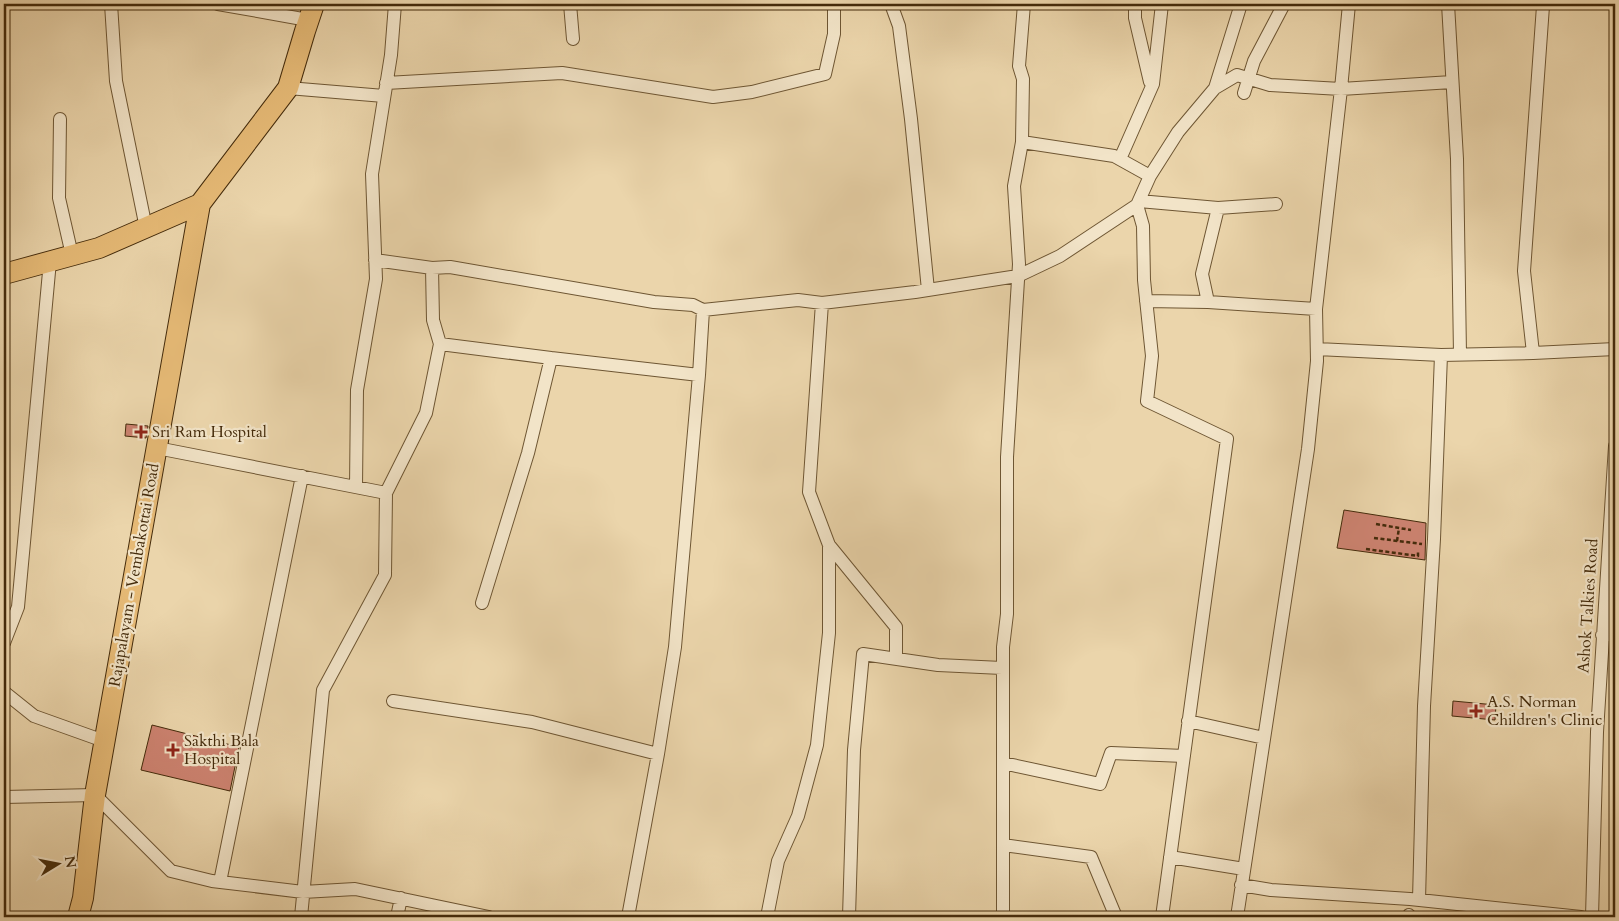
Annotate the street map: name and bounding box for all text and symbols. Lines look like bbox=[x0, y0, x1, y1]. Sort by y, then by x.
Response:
place label: Sri Ram Hospital bbox=[152, 421, 267, 443]
marker: Sri Ram Hospital bbox=[134, 425, 148, 439]
street label: Rajapalayam - Vembakottai Road bbox=[103, 461, 165, 689]
street label: Ashok Talkies Road bbox=[1572, 537, 1604, 674]
place label: A.S. Norman Children's Clinic bbox=[1487, 691, 1602, 731]
marker: A.S. Norman Children's Clinic bbox=[1469, 704, 1483, 718]
place label: Sakthi Bala Hospital bbox=[184, 730, 259, 770]
marker: Sakthi Bala Hospital bbox=[166, 743, 180, 757]
north arrow bbox=[32, 838, 82, 888]
text: N bbox=[60, 854, 81, 869]

